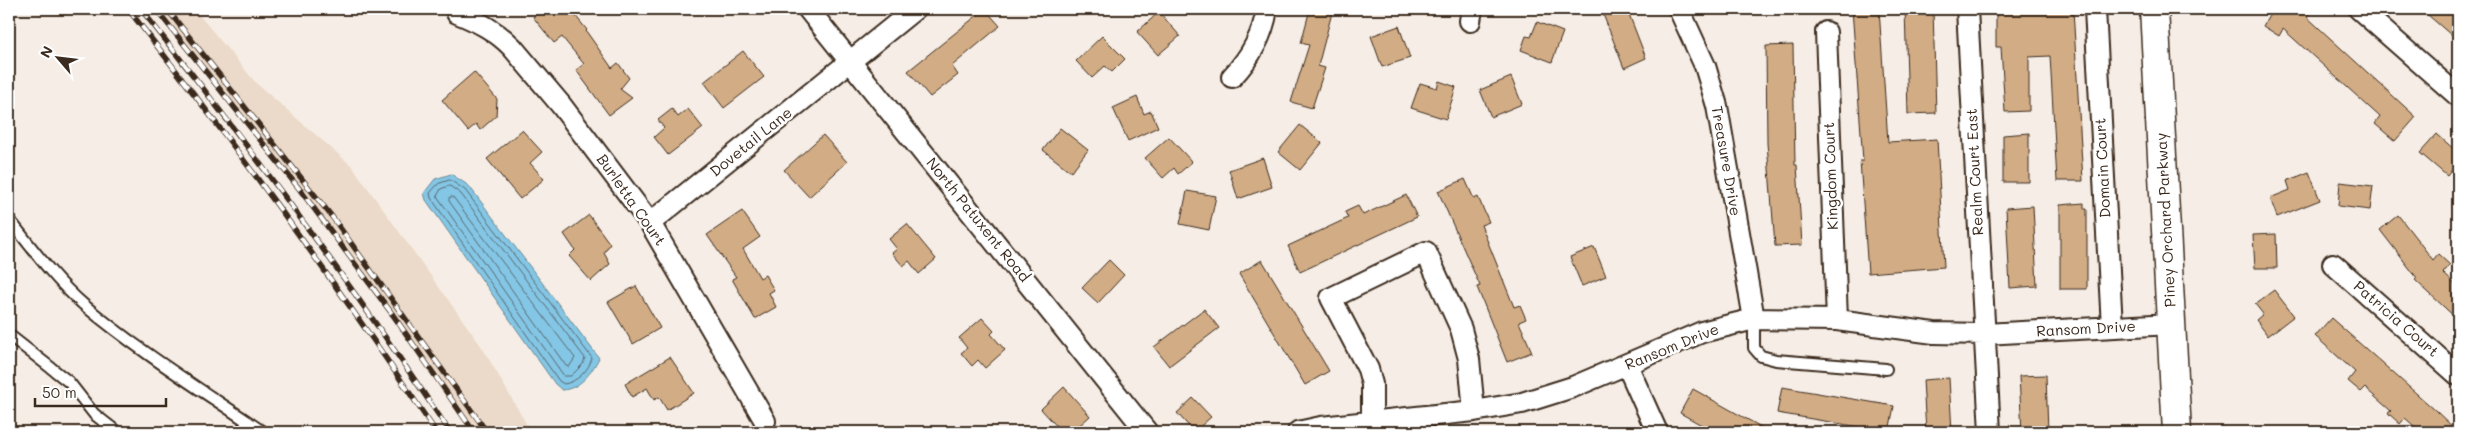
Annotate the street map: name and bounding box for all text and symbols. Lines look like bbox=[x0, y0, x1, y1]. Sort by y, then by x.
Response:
north arrow bbox=[32, 32, 82, 82]
text: N bbox=[35, 43, 57, 61]
street label: Dovetail Lane bbox=[705, 102, 796, 181]
street label: Treasure Drive bbox=[1707, 104, 1746, 217]
street label: Realm Court East bbox=[1961, 108, 1987, 236]
street label: Domain Court bbox=[2089, 118, 2115, 219]
street label: Kingdom Court bbox=[1818, 122, 1842, 230]
street label: Piney Orchard Parkway bbox=[2150, 132, 2180, 308]
street label: Burletta Court bbox=[593, 150, 671, 249]
street label: North Patuxent Road bbox=[922, 153, 1035, 286]
street label: Patricia Court bbox=[2350, 276, 2443, 361]
street label: Ransom Drive bbox=[2036, 315, 2136, 341]
street label: Ransom Drive bbox=[1622, 318, 1722, 374]
scale bar bbox=[35, 376, 166, 408]
text: 50 m bbox=[42, 382, 77, 402]

